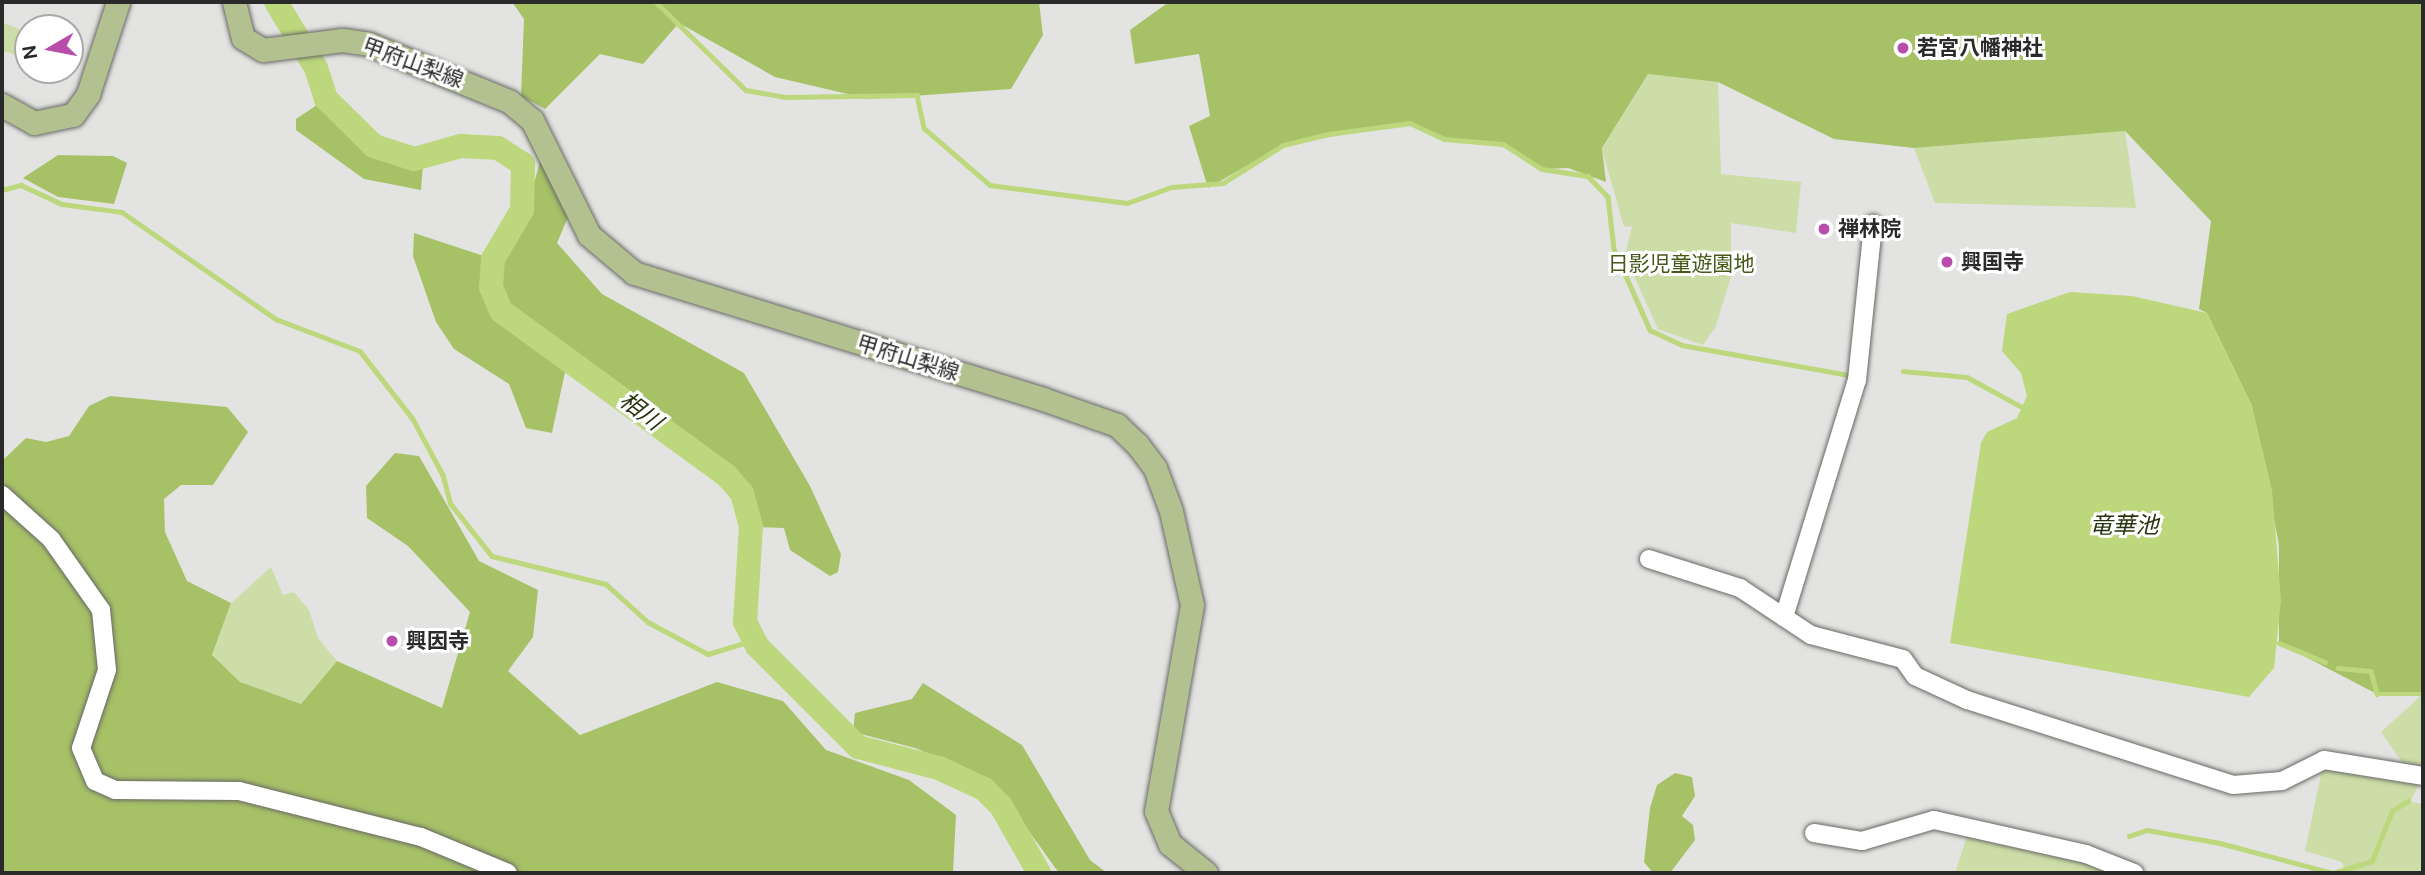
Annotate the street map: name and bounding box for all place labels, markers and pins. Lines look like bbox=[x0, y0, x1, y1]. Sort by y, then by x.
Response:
place label: 若宮八幡神社 bbox=[1917, 35, 2043, 61]
marker: 若宮八幡神社 bbox=[1895, 40, 1911, 56]
place label: 禅林院 bbox=[1838, 216, 1901, 242]
marker: 禅林院 bbox=[1816, 221, 1832, 237]
place label: 興国寺 bbox=[1961, 249, 2024, 275]
marker: 興国寺 bbox=[1939, 254, 1955, 270]
place label: 興因寺 bbox=[406, 628, 469, 654]
marker: 興因寺 bbox=[384, 633, 400, 649]

